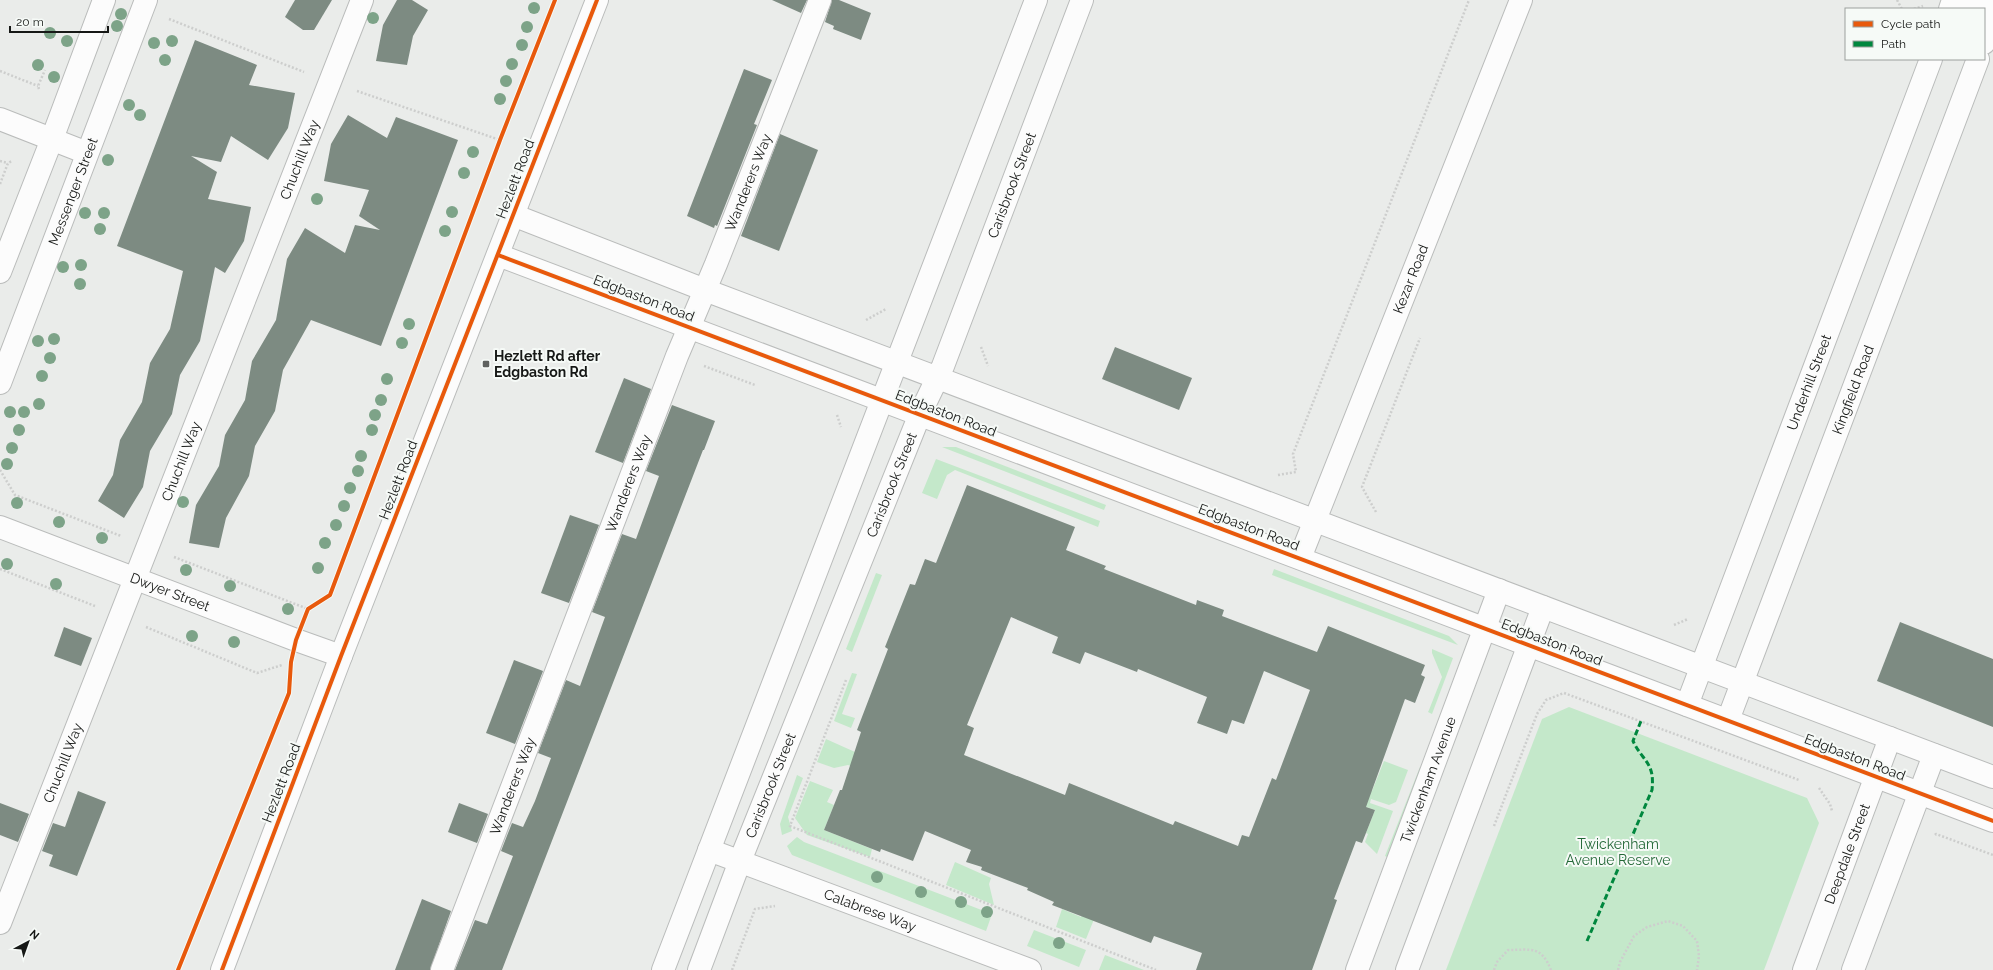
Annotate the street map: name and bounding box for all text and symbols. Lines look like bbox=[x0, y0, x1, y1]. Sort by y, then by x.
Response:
scale bar bbox=[10, 8, 108, 34]
legend bbox=[1845, 8, 1985, 60]
text: 20 m bbox=[16, 15, 44, 29]
text: Cycle path bbox=[1881, 17, 1940, 31]
text: Path bbox=[1881, 37, 1906, 51]
street label: Chuchill Way bbox=[277, 117, 322, 202]
street label: Carisbrook Street bbox=[984, 130, 1039, 240]
street label: Wanderers Way bbox=[722, 131, 775, 233]
street label: Messenger Street bbox=[45, 135, 101, 248]
street label: Hezlett Road bbox=[493, 137, 537, 221]
street label: Kezar Road bbox=[1390, 242, 1431, 316]
street label: Edgbaston Road bbox=[591, 271, 697, 325]
street label: Underhill Street bbox=[1784, 332, 1834, 433]
street label: Kingfield Road bbox=[1829, 343, 1877, 437]
place label: Hezlett Rd after Edgbaston Rd bbox=[494, 348, 601, 380]
marker: Hezlett Rd after Edgbaston Rd bbox=[481, 359, 491, 369]
street label: Edgbaston Road bbox=[893, 386, 999, 440]
street label: Chuchill Way bbox=[158, 419, 204, 503]
street label: Carisbrook Street bbox=[863, 430, 920, 540]
street label: Wanderers Way bbox=[602, 432, 654, 535]
street label: Hezlett Road bbox=[376, 438, 420, 522]
street label: Edgbaston Road bbox=[1196, 500, 1302, 554]
street label: Dwyer Street bbox=[128, 569, 212, 614]
street label: Edgbaston Road bbox=[1499, 615, 1605, 669]
street label: Twickenham Avenue bbox=[1397, 714, 1459, 845]
street label: Chuchill Way bbox=[40, 720, 86, 805]
street label: Carisbrook Street bbox=[742, 730, 799, 840]
street label: Edgbaston Road bbox=[1802, 730, 1908, 784]
street label: Wanderers Way bbox=[486, 735, 538, 837]
street label: Hezlett Road bbox=[259, 741, 303, 825]
street label: Deepdale Street bbox=[1821, 801, 1873, 906]
park label: Twickenham Avenue Reserve bbox=[1565, 836, 1671, 868]
street label: Calabrese Way bbox=[822, 886, 919, 935]
north arrow bbox=[8, 922, 48, 962]
text: N bbox=[27, 927, 42, 942]

